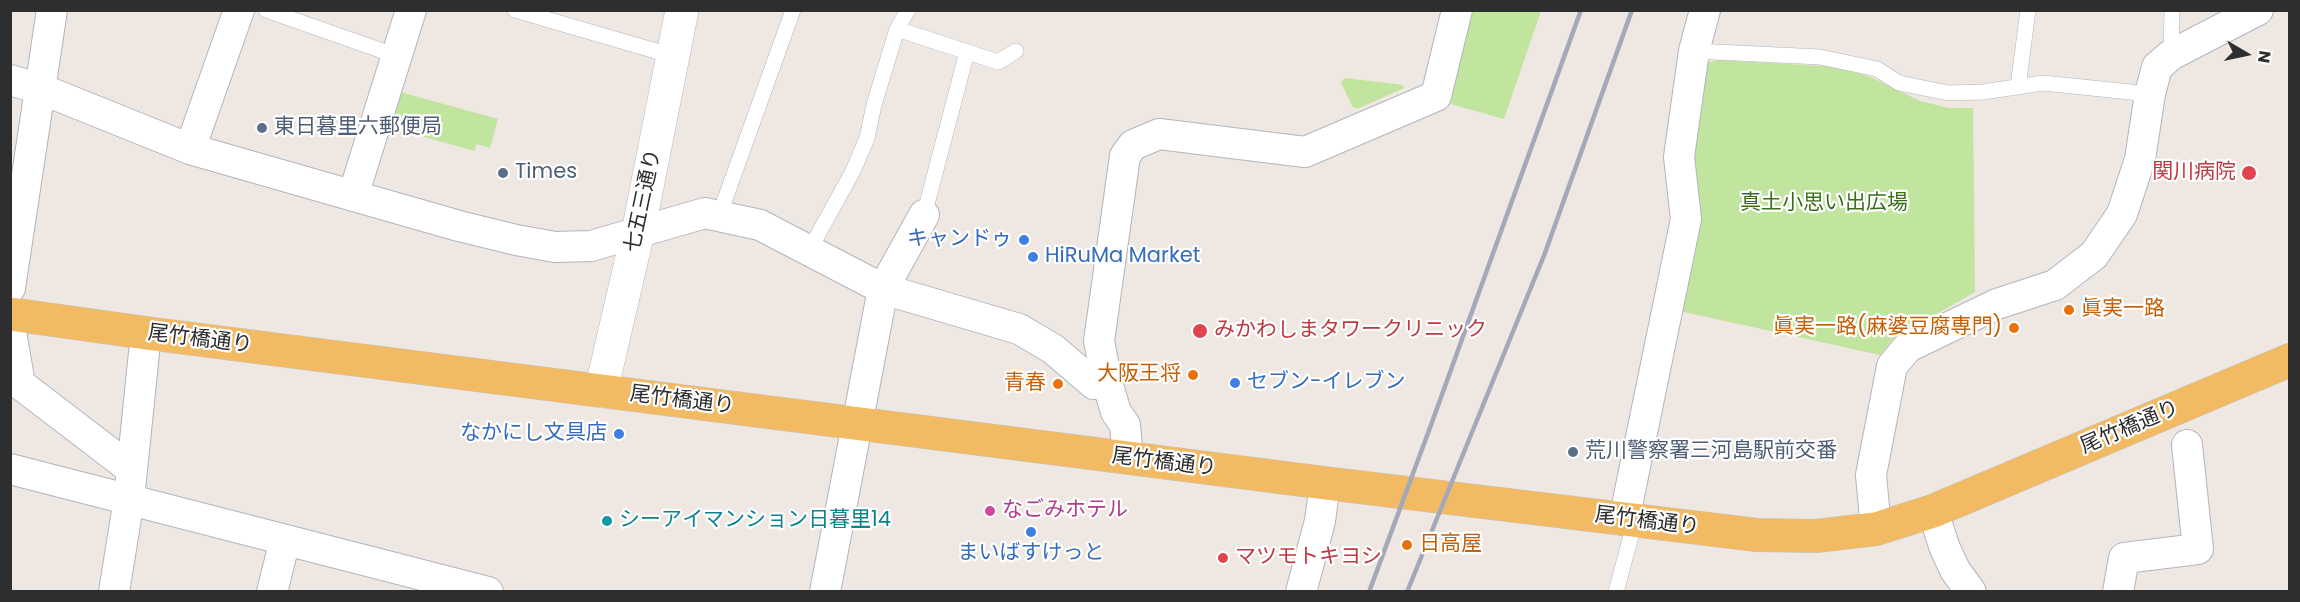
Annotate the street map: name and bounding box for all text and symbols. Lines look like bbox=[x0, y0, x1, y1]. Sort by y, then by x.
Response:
north arrow bbox=[2216, 24, 2276, 84]
text: N bbox=[2252, 49, 2277, 65]
place label: 東日暮里六郵便局 bbox=[274, 115, 442, 141]
marker: 東日暮里六郵便局 bbox=[255, 121, 269, 135]
street label: 七五三通り bbox=[621, 147, 667, 255]
place label: Times bbox=[515, 160, 577, 186]
place label: 関川病院 bbox=[2152, 160, 2236, 186]
marker: 関川病院 bbox=[2240, 164, 2258, 182]
marker: Times bbox=[496, 166, 510, 180]
park label: 真土小思い出広場 bbox=[1740, 191, 1908, 217]
place label: キャンドゥ bbox=[907, 227, 1012, 253]
marker: キャンドゥ bbox=[1017, 233, 1031, 247]
place label: HiRuMa Market bbox=[1045, 244, 1200, 270]
marker: HiRuMa Market bbox=[1026, 250, 1040, 264]
place label: 眞実一路 bbox=[2081, 297, 2165, 323]
marker: 眞実一路 bbox=[2062, 303, 2076, 317]
place label: 眞実一路(麻婆豆腐専門) bbox=[1773, 315, 2002, 341]
place label: みかわしまタワークリニック bbox=[1214, 318, 1487, 344]
street label: 尾竹橋通り bbox=[146, 321, 254, 359]
marker: 眞実一路(麻婆豆腐専門) bbox=[2007, 321, 2021, 335]
marker: みかわしまタワークリニック bbox=[1191, 322, 1209, 340]
place label: 大阪王将 bbox=[1097, 362, 1181, 388]
marker: 大阪王将 bbox=[1186, 368, 1200, 382]
place label: セブン-イレブン bbox=[1247, 370, 1406, 396]
place label: 青春 bbox=[1004, 371, 1046, 397]
marker: セブン-イレブン bbox=[1228, 376, 1242, 390]
marker: 青春 bbox=[1051, 377, 1065, 391]
street label: 尾竹橋通り bbox=[628, 382, 736, 420]
street label: 尾竹橋通り bbox=[2077, 396, 2183, 460]
place label: なかにし文具店 bbox=[460, 421, 607, 447]
marker: なかにし文具店 bbox=[612, 427, 626, 441]
place label: 荒川警察署三河島駅前交番 bbox=[1585, 439, 1837, 465]
street label: 尾竹橋通り bbox=[1110, 444, 1218, 482]
marker: 荒川警察署三河島駅前交番 bbox=[1566, 445, 1580, 459]
place label: なごみホテル bbox=[1002, 498, 1128, 524]
street label: 尾竹橋通り bbox=[1593, 503, 1701, 541]
marker: なごみホテル bbox=[983, 504, 997, 518]
place label: シーアイマンション日暮里14 bbox=[619, 508, 891, 534]
marker: シーアイマンション日暮里14 bbox=[600, 514, 614, 528]
marker: まいばすけっと bbox=[1024, 525, 1038, 539]
place label: 日高屋 bbox=[1419, 532, 1482, 558]
marker: 日高屋 bbox=[1400, 538, 1414, 552]
place label: まいばすけっと bbox=[958, 541, 1104, 567]
place label: マツモトキヨシ bbox=[1235, 545, 1382, 571]
marker: マツモトキヨシ bbox=[1216, 551, 1230, 565]

